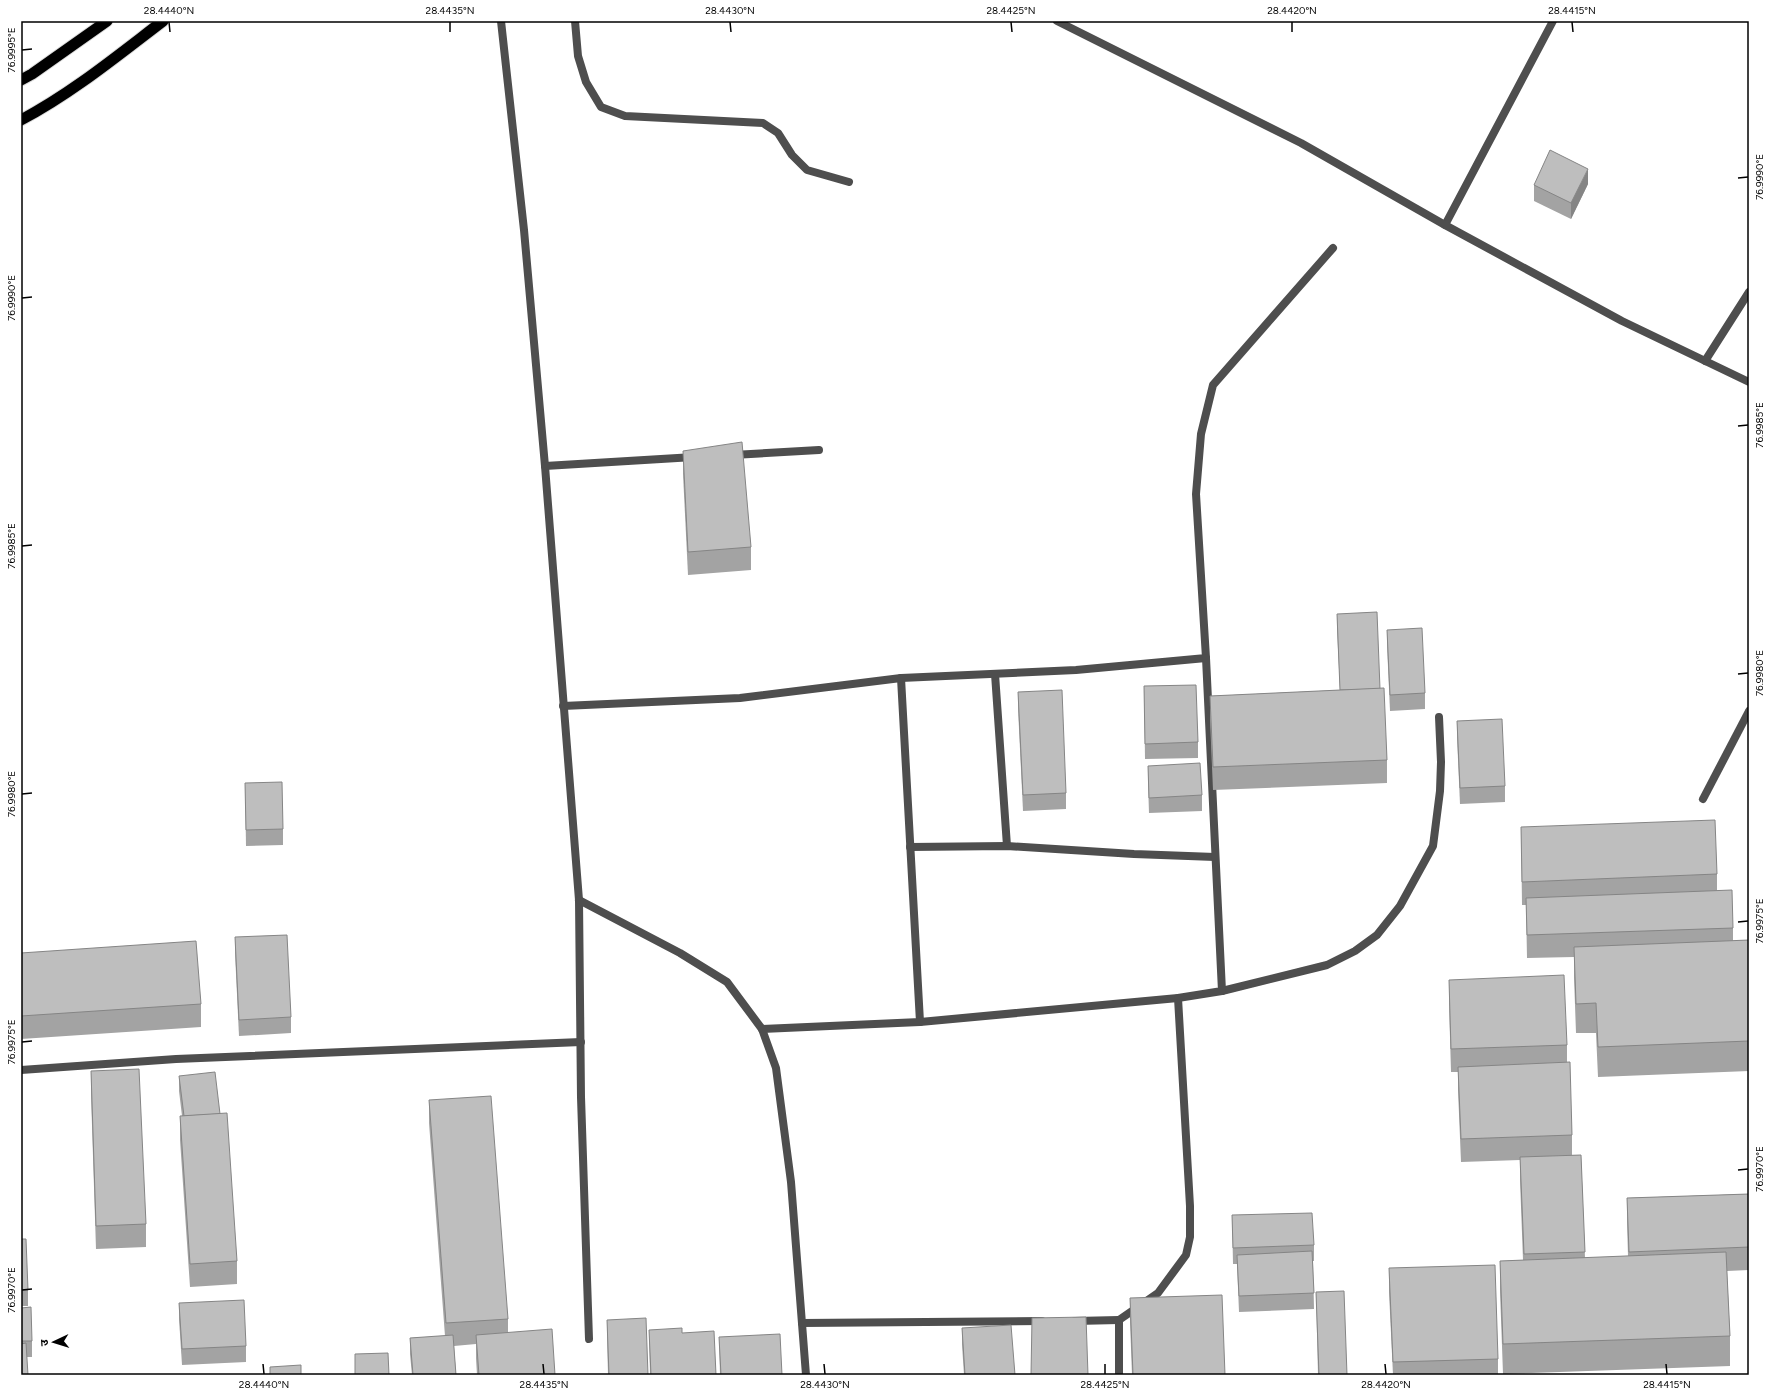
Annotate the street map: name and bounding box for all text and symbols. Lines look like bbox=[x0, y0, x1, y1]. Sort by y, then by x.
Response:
text: 28.4440°N bbox=[144, 4, 194, 17]
text: 28.4435°N bbox=[426, 4, 474, 17]
text: 28.4430°N bbox=[705, 4, 755, 17]
text: 28.4425°N bbox=[987, 4, 1036, 17]
text: 28.4420°N bbox=[1267, 4, 1317, 17]
text: 28.4415°N bbox=[1548, 4, 1596, 17]
text: 76.9995°E bbox=[5, 27, 18, 73]
text: 76.9990°E bbox=[1753, 154, 1766, 200]
text: 76.9990°E bbox=[5, 275, 18, 321]
text: 76.9985°E bbox=[1753, 402, 1766, 448]
text: 76.9985°E bbox=[5, 523, 18, 569]
text: 76.9980°E bbox=[1753, 650, 1766, 696]
text: 76.9980°E bbox=[5, 771, 18, 817]
text: 76.9975°E bbox=[1753, 898, 1766, 944]
text: 76.9975°E bbox=[5, 1019, 18, 1065]
text: 76.9970°E bbox=[1753, 1146, 1766, 1192]
text: 76.9970°E bbox=[5, 1267, 18, 1313]
north arrow bbox=[34, 1322, 74, 1362]
text: उ bbox=[38, 1338, 51, 1346]
text: 28.4440°N bbox=[239, 1378, 289, 1391]
text: 28.4435°N bbox=[520, 1378, 568, 1391]
text: 28.4430°N bbox=[800, 1378, 850, 1391]
text: 28.4425°N bbox=[1081, 1378, 1130, 1391]
text: 28.4420°N bbox=[1361, 1378, 1411, 1391]
text: 28.4415°N bbox=[1643, 1378, 1691, 1391]

